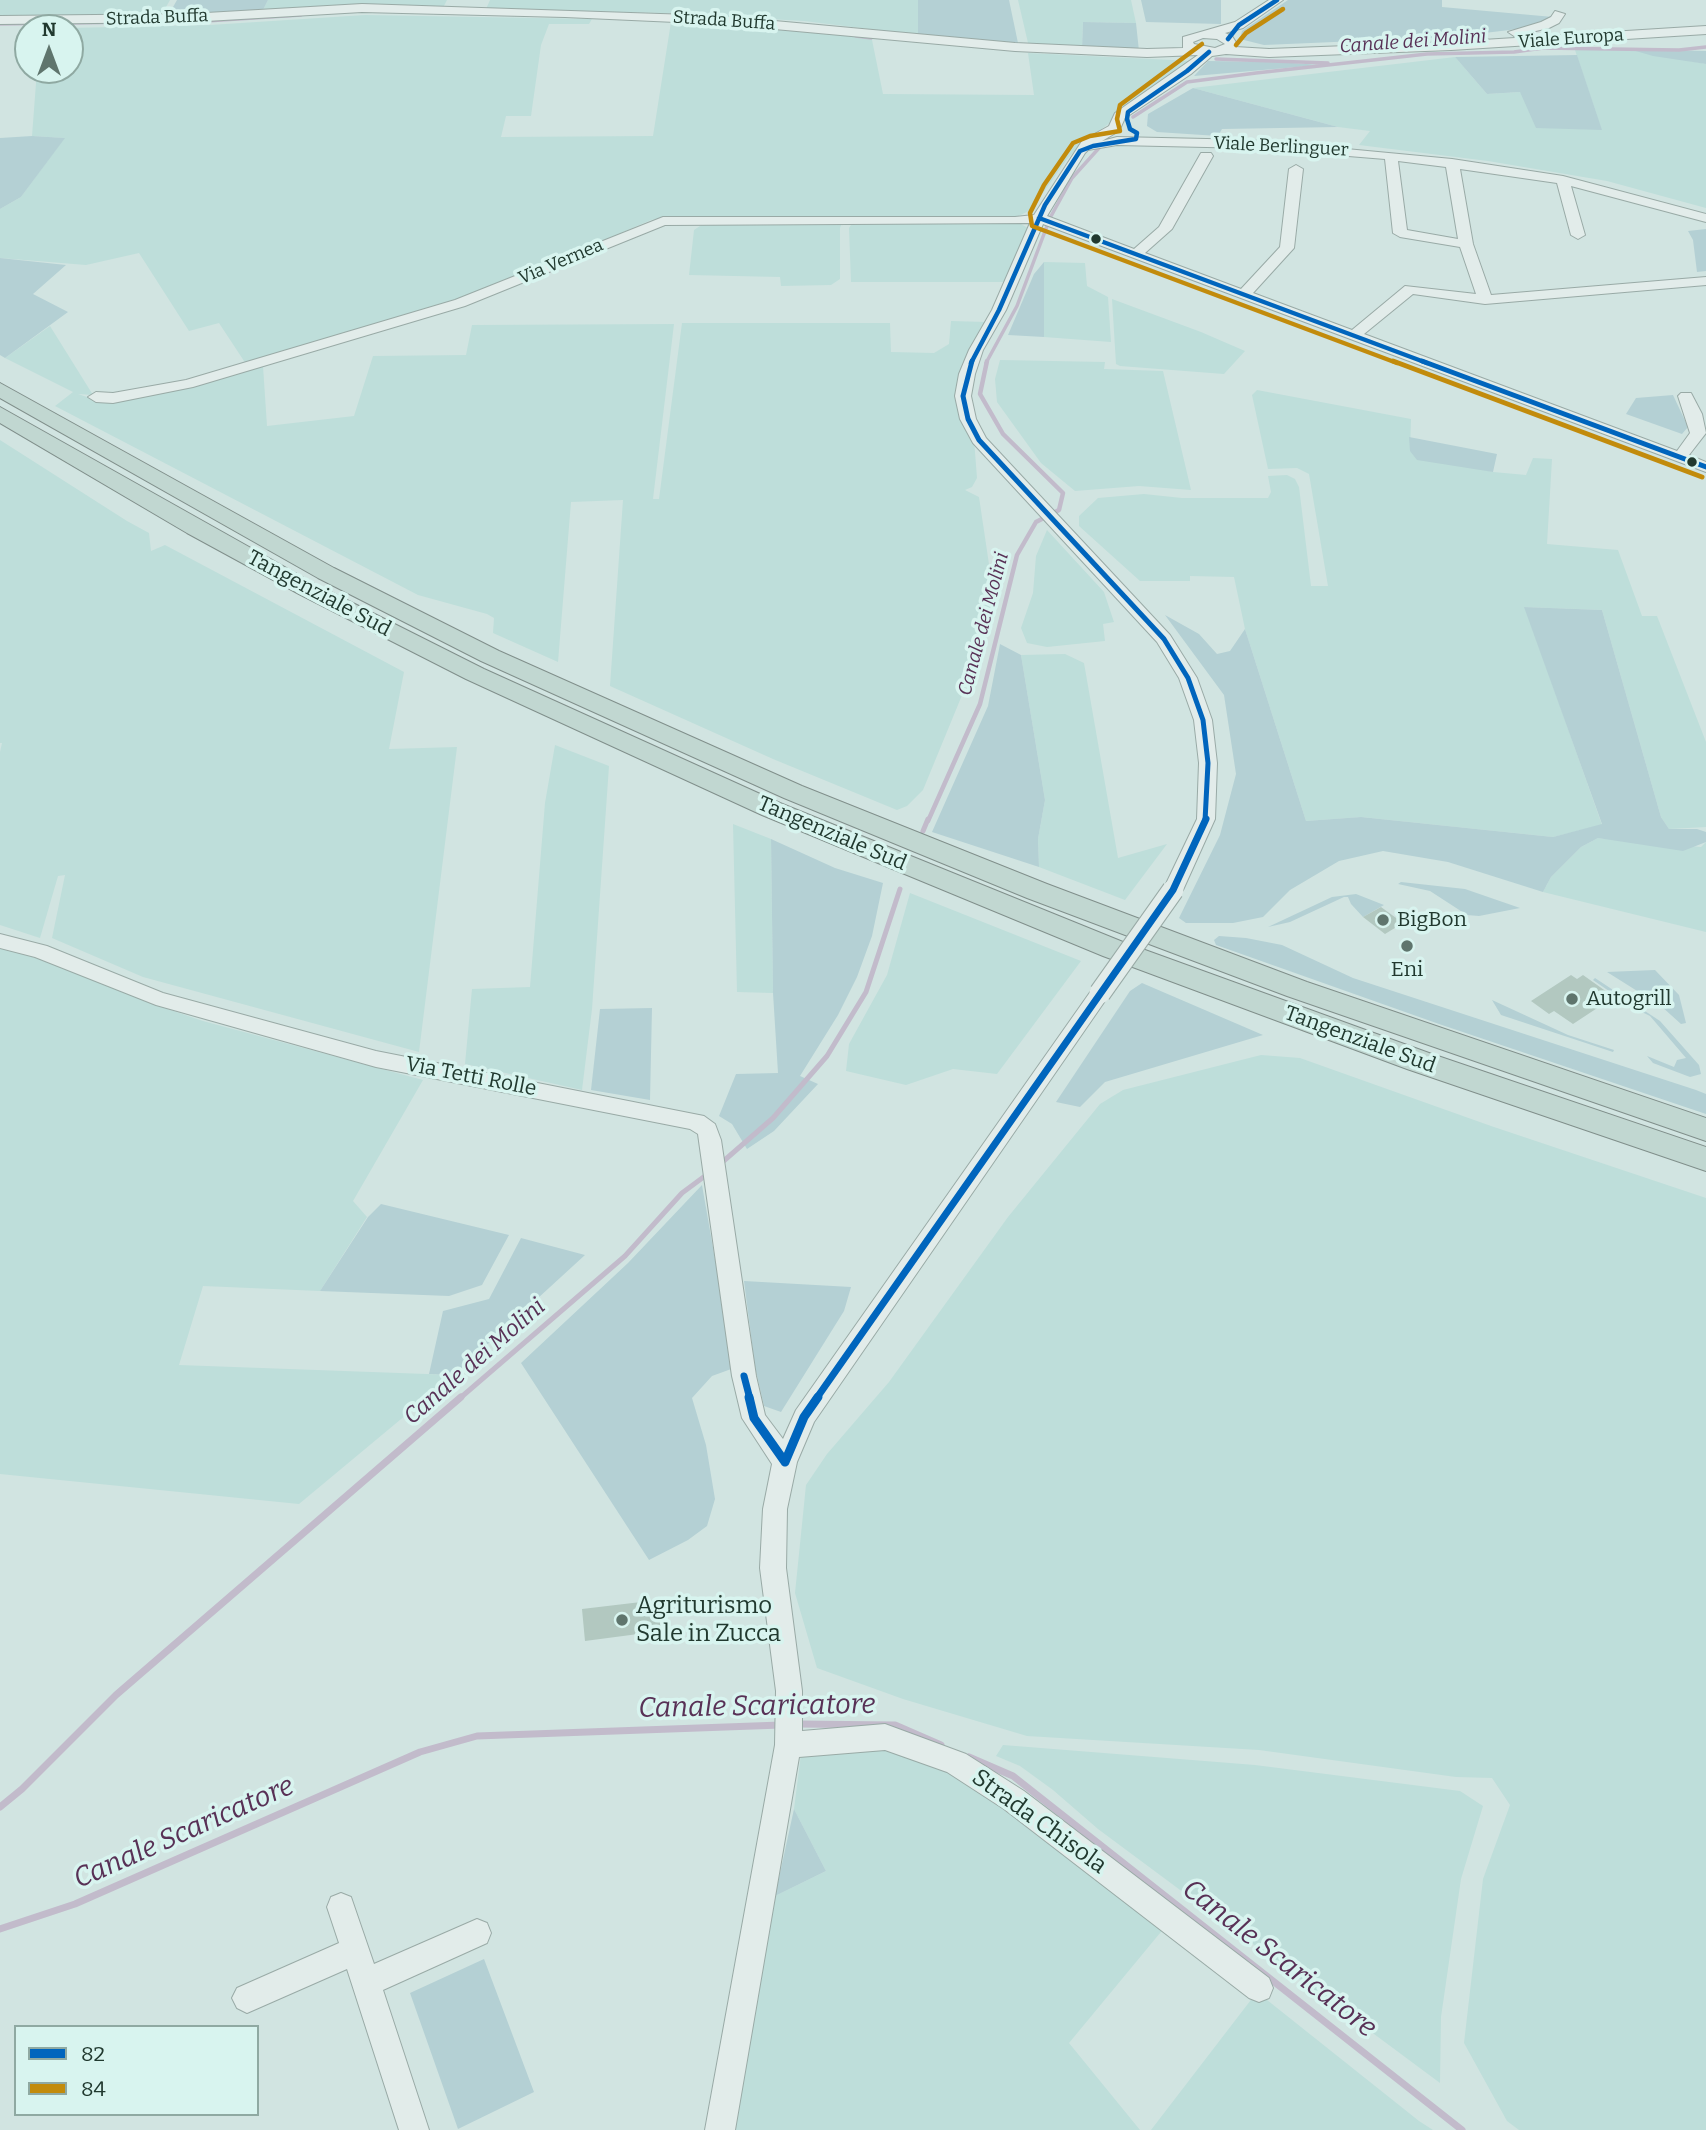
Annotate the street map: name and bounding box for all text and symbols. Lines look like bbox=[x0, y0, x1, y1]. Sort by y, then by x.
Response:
street label: Strada Buffa bbox=[105, 5, 209, 31]
street label: Strada Buffa bbox=[672, 7, 776, 35]
north arrow bbox=[14, 14, 84, 84]
text: N bbox=[42, 18, 56, 41]
water label: Canale dei Molini bbox=[1339, 25, 1487, 59]
street label: Viale Europa bbox=[1517, 25, 1625, 53]
street label: Viale Berlinguer bbox=[1213, 133, 1349, 161]
unlabelled marker bbox=[1089, 232, 1103, 246]
street label: Via Vernea bbox=[515, 234, 607, 290]
unlabelled marker bbox=[1685, 455, 1699, 469]
street label: Tangenziale Sud bbox=[243, 546, 395, 642]
water label: Canale dei Molini bbox=[954, 550, 1014, 698]
street label: Tangenziale Sud bbox=[754, 791, 910, 877]
place label: BigBon bbox=[1397, 907, 1467, 933]
marker: BigBon bbox=[1375, 912, 1391, 928]
marker: Eni bbox=[1399, 938, 1415, 954]
place label: Eni bbox=[1391, 957, 1423, 983]
place label: Autogrill bbox=[1586, 986, 1671, 1012]
marker: Autogrill bbox=[1564, 991, 1580, 1007]
street label: Tangenziale Sud bbox=[1281, 1001, 1439, 1079]
street label: Via Tetti Rolle bbox=[403, 1052, 539, 1102]
water label: Canale dei Molini bbox=[399, 1293, 551, 1431]
place label: Agriturismo Sale in Zucca bbox=[636, 1592, 781, 1648]
marker: Agriturismo Sale in Zucca bbox=[614, 1612, 630, 1628]
water label: Canale Scaricatore bbox=[638, 1688, 876, 1726]
street label: Strada Chisola bbox=[966, 1763, 1112, 1881]
water label: Canale Scaricatore bbox=[69, 1769, 299, 1897]
water label: Canale Scaricatore bbox=[1175, 1873, 1383, 2045]
legend bbox=[14, 2025, 259, 2116]
text: 82 bbox=[81, 2041, 105, 2067]
text: 84 bbox=[81, 2076, 106, 2102]

